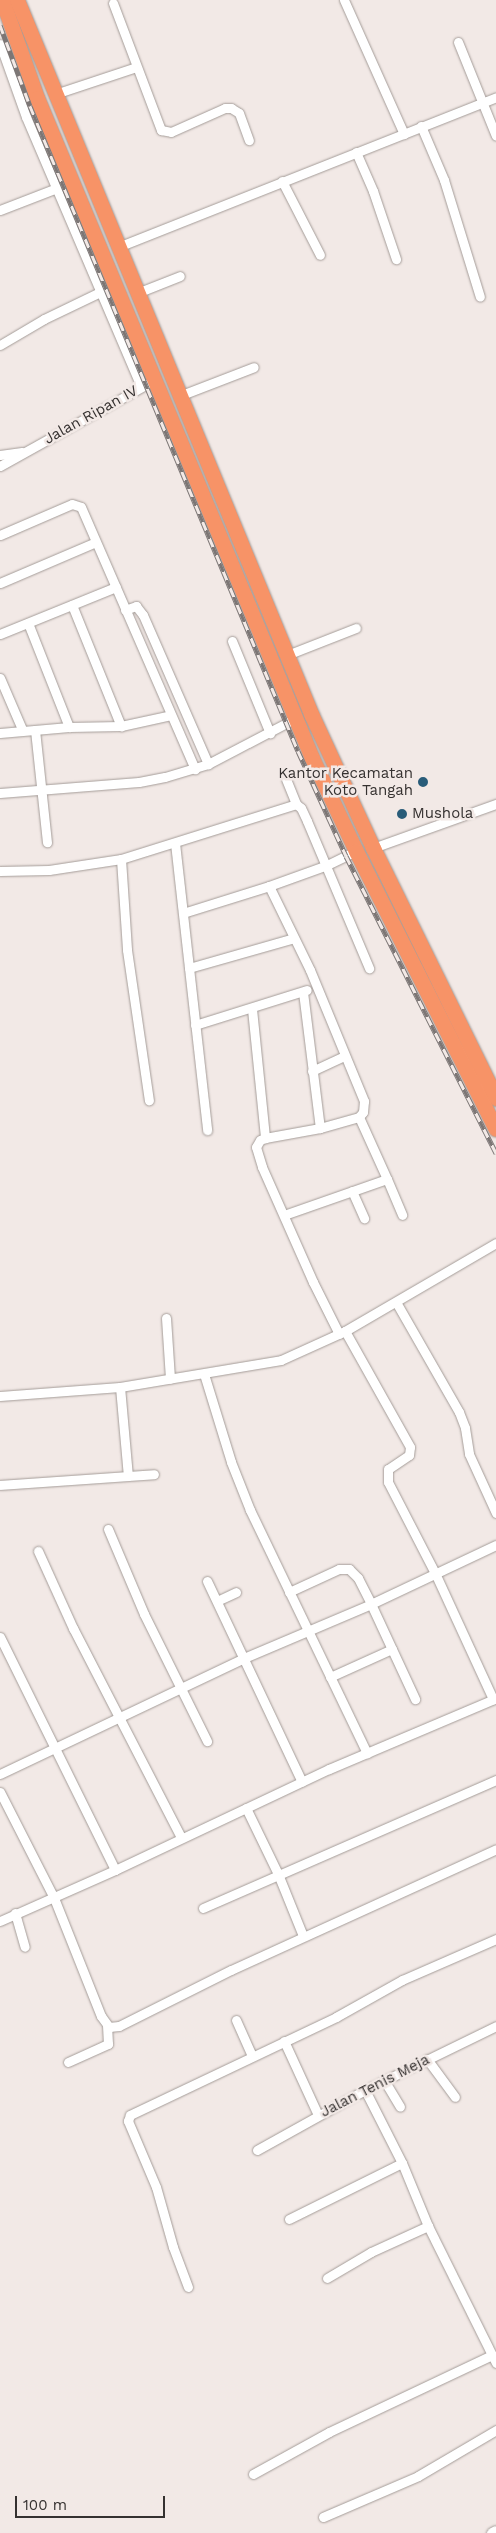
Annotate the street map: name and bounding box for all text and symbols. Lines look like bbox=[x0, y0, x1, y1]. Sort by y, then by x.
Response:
street label: Jalan Ripan IV bbox=[41, 382, 141, 448]
place label: Kantor Kecamatan Koto Tangah bbox=[278, 764, 413, 799]
marker: Kantor Kecamatan Koto Tangah bbox=[417, 776, 429, 788]
place label: Mushola bbox=[412, 805, 473, 823]
marker: Mushola bbox=[396, 808, 408, 820]
street label: Jalan Tenis Meja bbox=[317, 2051, 433, 2121]
scale bar bbox=[18, 2486, 168, 2518]
text: 100 m bbox=[23, 2496, 67, 2514]

